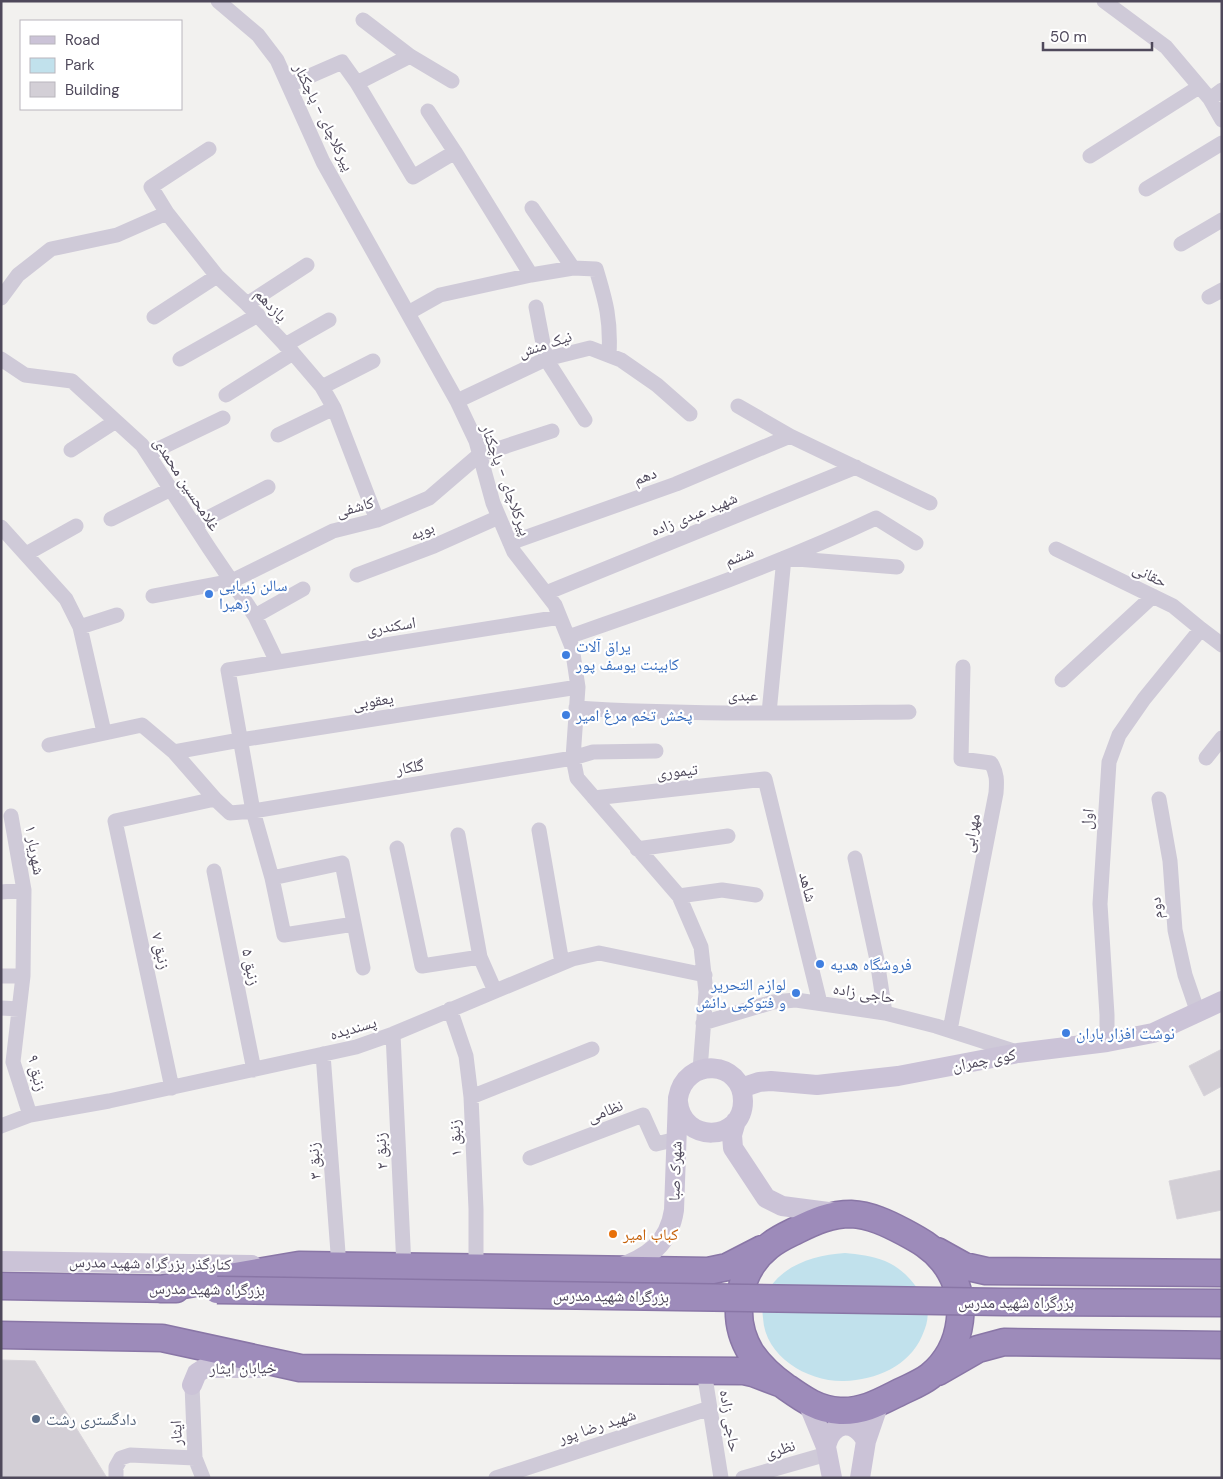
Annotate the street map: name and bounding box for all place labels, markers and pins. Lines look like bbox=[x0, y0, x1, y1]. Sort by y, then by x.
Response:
place label: سالن زیبایی زهیرا bbox=[219, 575, 287, 614]
marker: سالن زیبایی زهیرا bbox=[203, 588, 215, 600]
place label: یراق آلات کابینت یوسف پور bbox=[575, 636, 679, 675]
marker: یراق آلات کابینت یوسف پور bbox=[560, 649, 572, 661]
place label: پخش تخم مرغ امیر bbox=[575, 705, 693, 726]
marker: پخش تخم مرغ امیر bbox=[560, 709, 572, 721]
place label: فروشگاه هدیه bbox=[830, 954, 912, 975]
marker: فروشگاه هدیه bbox=[814, 958, 826, 970]
place label: لوازم التحریر و فتوکپی دانش bbox=[696, 974, 786, 1013]
marker: لوازم التحریر و فتوکپی دانش bbox=[790, 987, 802, 999]
place label: نوشت افزار باران bbox=[1076, 1023, 1175, 1044]
marker: نوشت افزار باران bbox=[1060, 1027, 1072, 1039]
place label: کباب امیر bbox=[622, 1224, 679, 1245]
marker: کباب امیر bbox=[607, 1228, 619, 1240]
place label: دادگستری رشت bbox=[46, 1409, 136, 1430]
marker: دادگستری رشت bbox=[30, 1413, 42, 1425]

